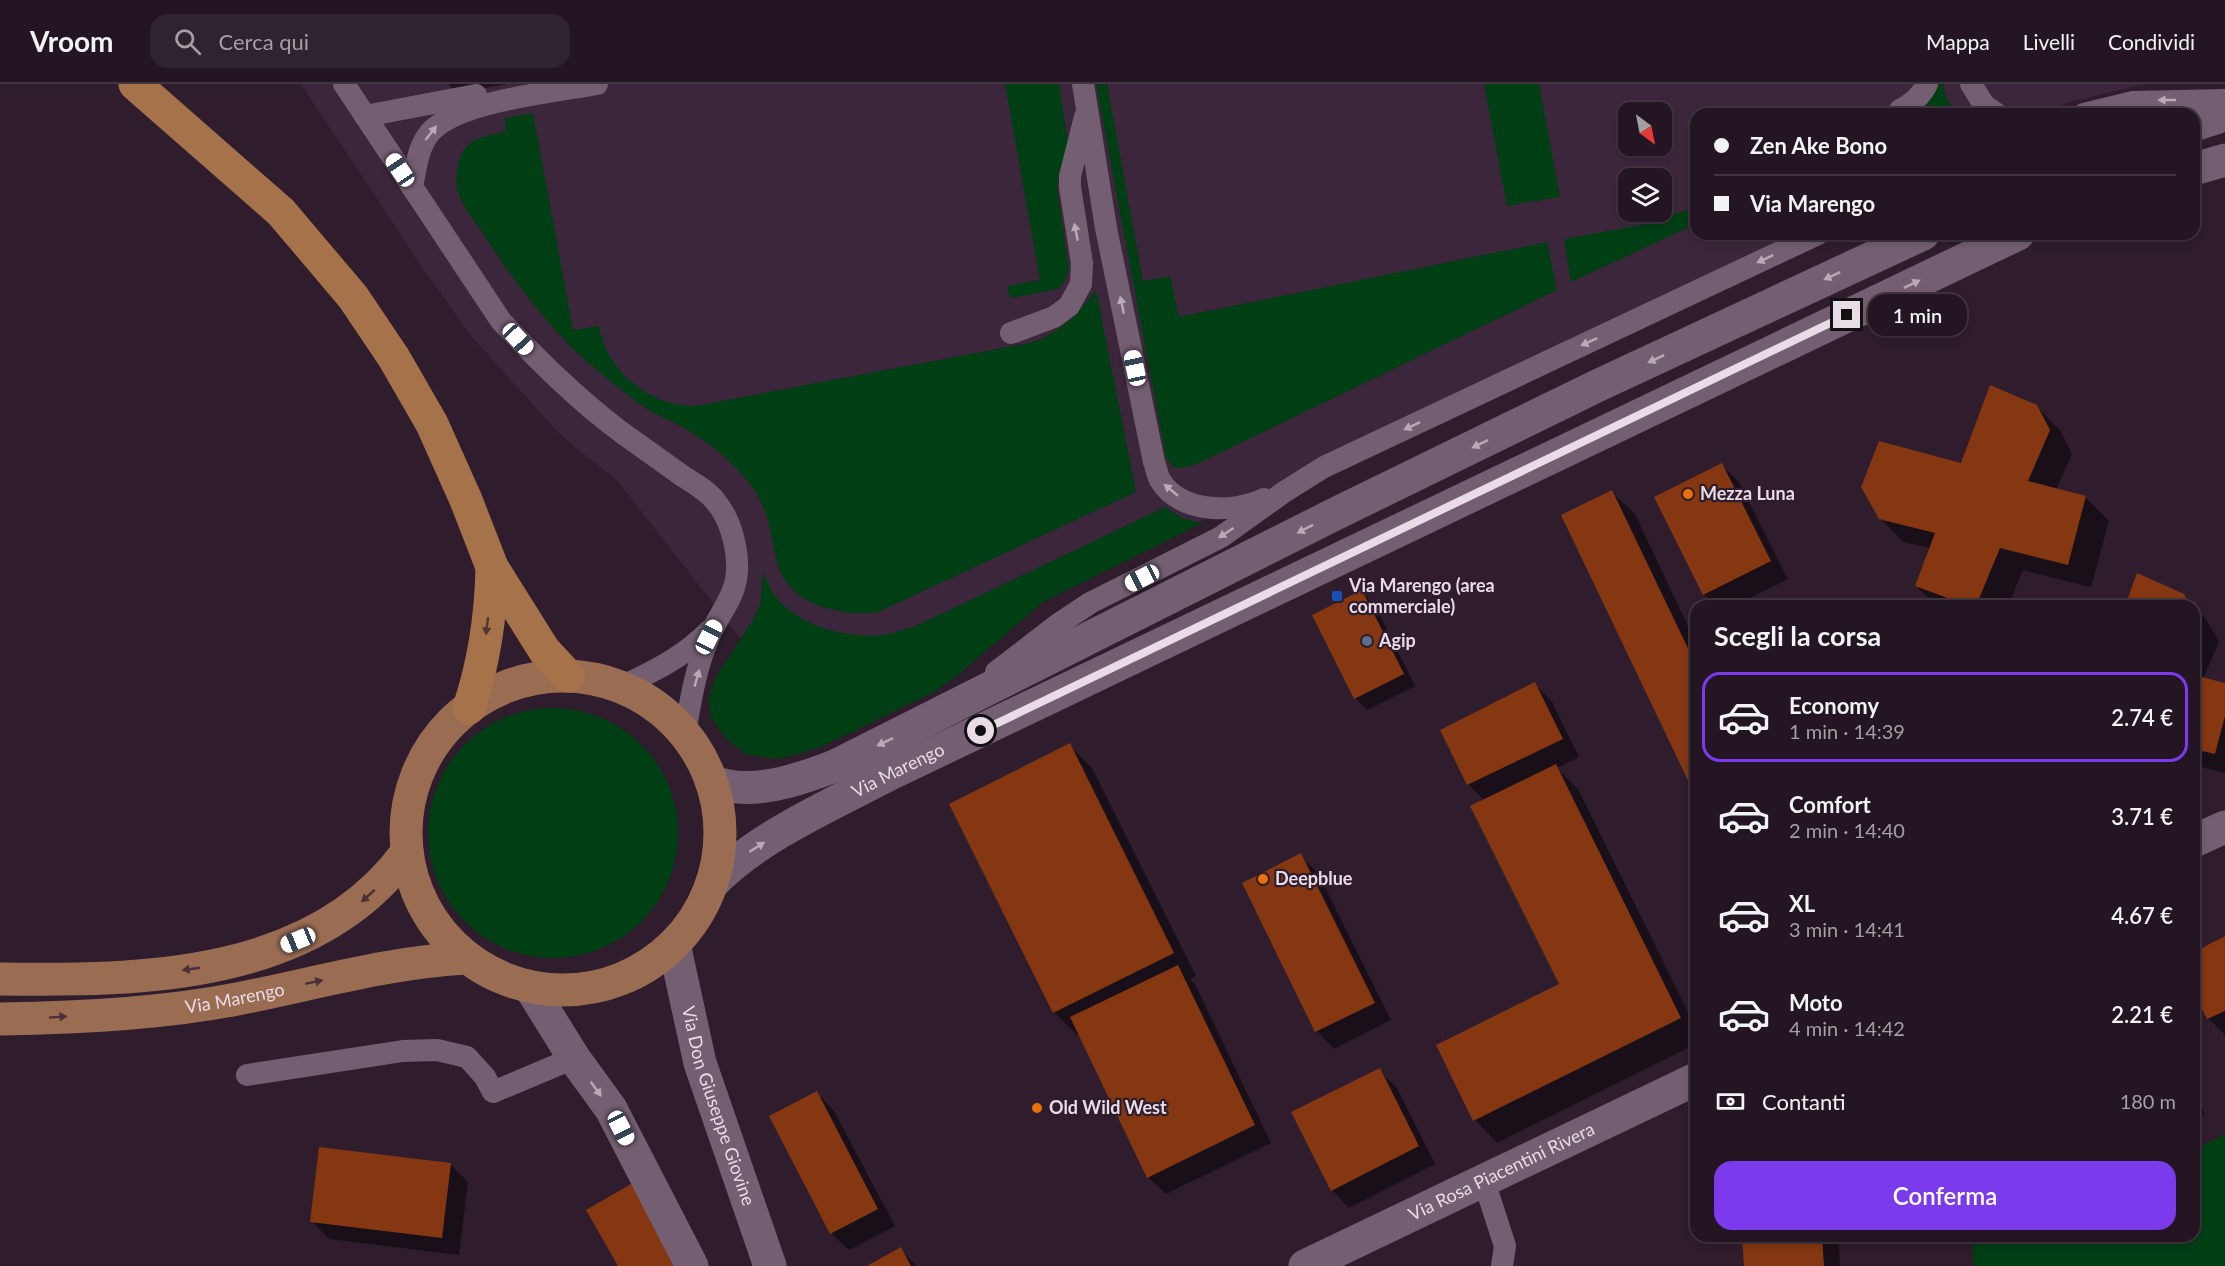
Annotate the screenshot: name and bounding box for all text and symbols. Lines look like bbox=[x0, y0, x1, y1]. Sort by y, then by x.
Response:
search box bbox=[150, 14, 570, 68]
text: Vroom bbox=[30, 24, 114, 58]
icon: search bbox=[171, 25, 204, 58]
text: Cerca qui bbox=[219, 28, 309, 55]
text: Mappa bbox=[1926, 29, 1990, 54]
text: Livelli bbox=[2023, 29, 2075, 54]
text: Condividi bbox=[2108, 29, 2195, 54]
one-way arrow bbox=[2157, 95, 2176, 105]
north arrow bbox=[1618, 102, 1672, 156]
map controls bbox=[1618, 102, 1672, 222]
one-way arrow bbox=[424, 125, 437, 141]
text: Zen Ake Bono bbox=[1750, 132, 1887, 159]
car bbox=[382, 150, 418, 190]
button: layers bbox=[1618, 168, 1672, 222]
text: Via Marengo bbox=[1750, 190, 1875, 217]
one-way arrow bbox=[1071, 222, 1080, 241]
one-way arrow bbox=[1757, 254, 1774, 263]
one-way arrow bbox=[1824, 272, 1841, 281]
one-way arrow bbox=[1904, 279, 1921, 288]
callout: 1 min bbox=[1868, 294, 1967, 336]
one-way arrow bbox=[1117, 295, 1126, 314]
route end bbox=[1833, 301, 1860, 328]
text: 1 min bbox=[1893, 303, 1942, 327]
car bbox=[499, 320, 537, 358]
one-way arrow bbox=[1580, 338, 1597, 347]
car bbox=[1122, 349, 1148, 387]
one-way arrow bbox=[1647, 354, 1664, 363]
one-way arrow bbox=[1404, 421, 1421, 430]
one-way arrow bbox=[1471, 438, 1489, 448]
place label: Mezza Luna bbox=[1700, 482, 1795, 504]
one-way arrow bbox=[1163, 484, 1179, 497]
marker: Mezza Luna bbox=[1681, 487, 1695, 501]
one-way arrow bbox=[1296, 525, 1313, 534]
one-way arrow bbox=[1218, 527, 1234, 538]
car bbox=[1122, 562, 1162, 594]
place label: Via Marengo (area commerciale) bbox=[1348, 574, 1495, 617]
marker: Via Marengo (area commerciale) bbox=[1330, 589, 1344, 603]
one-way arrow bbox=[483, 616, 492, 635]
car bbox=[693, 617, 725, 657]
text: Scegli la corsa bbox=[1714, 619, 1881, 652]
place label: Agip bbox=[1378, 629, 1416, 651]
marker: Agip bbox=[1360, 634, 1374, 648]
one-way arrow bbox=[692, 669, 702, 687]
icon: car bbox=[1717, 690, 1771, 744]
text: Economy bbox=[1789, 692, 1879, 719]
text: 2.74 € bbox=[2111, 704, 2173, 731]
route start bbox=[967, 717, 994, 744]
text: 1 min · 14:39 bbox=[1789, 719, 1905, 743]
one-way arrow bbox=[877, 737, 894, 746]
street label: Via Marengo bbox=[848, 738, 948, 802]
icon: car bbox=[1717, 789, 1771, 843]
text: Comfort bbox=[1789, 791, 1871, 818]
text: 3.71 € bbox=[2111, 803, 2173, 830]
text: 2 min · 14:40 bbox=[1789, 818, 1905, 842]
one-way arrow bbox=[749, 842, 765, 853]
place label: Deepblue bbox=[1275, 867, 1353, 889]
marker: Deepblue bbox=[1256, 872, 1270, 886]
icon: car bbox=[1717, 888, 1771, 942]
one-way arrow bbox=[361, 889, 376, 902]
text: XL bbox=[1789, 890, 1815, 917]
text: 4.67 € bbox=[2111, 902, 2173, 929]
text: 3 min · 14:41 bbox=[1789, 917, 1905, 941]
car bbox=[278, 925, 318, 955]
one-way arrow bbox=[181, 964, 200, 973]
street label: Via Marengo bbox=[184, 977, 286, 1017]
one-way arrow bbox=[304, 977, 323, 986]
icon: car bbox=[1717, 987, 1771, 1041]
text: Moto bbox=[1789, 989, 1843, 1016]
text: 2.21 € bbox=[2111, 1001, 2173, 1028]
street label: Via Don Giuseppe Giovine bbox=[678, 1004, 760, 1208]
one-way arrow bbox=[49, 1012, 68, 1022]
text: 4 min · 14:42 bbox=[1789, 1016, 1905, 1040]
one-way arrow bbox=[590, 1080, 602, 1096]
icon: cash bbox=[1714, 1085, 1747, 1118]
text: Contanti bbox=[1762, 1088, 1846, 1115]
text: 180 m bbox=[2120, 1089, 2176, 1113]
place label: Old Wild West bbox=[1049, 1096, 1167, 1118]
marker: Old Wild West bbox=[1030, 1101, 1044, 1115]
car bbox=[605, 1108, 637, 1148]
street label: Via Rosa Piacentini Rivera bbox=[1405, 1117, 1598, 1225]
button: Conferma bbox=[1714, 1161, 2176, 1230]

